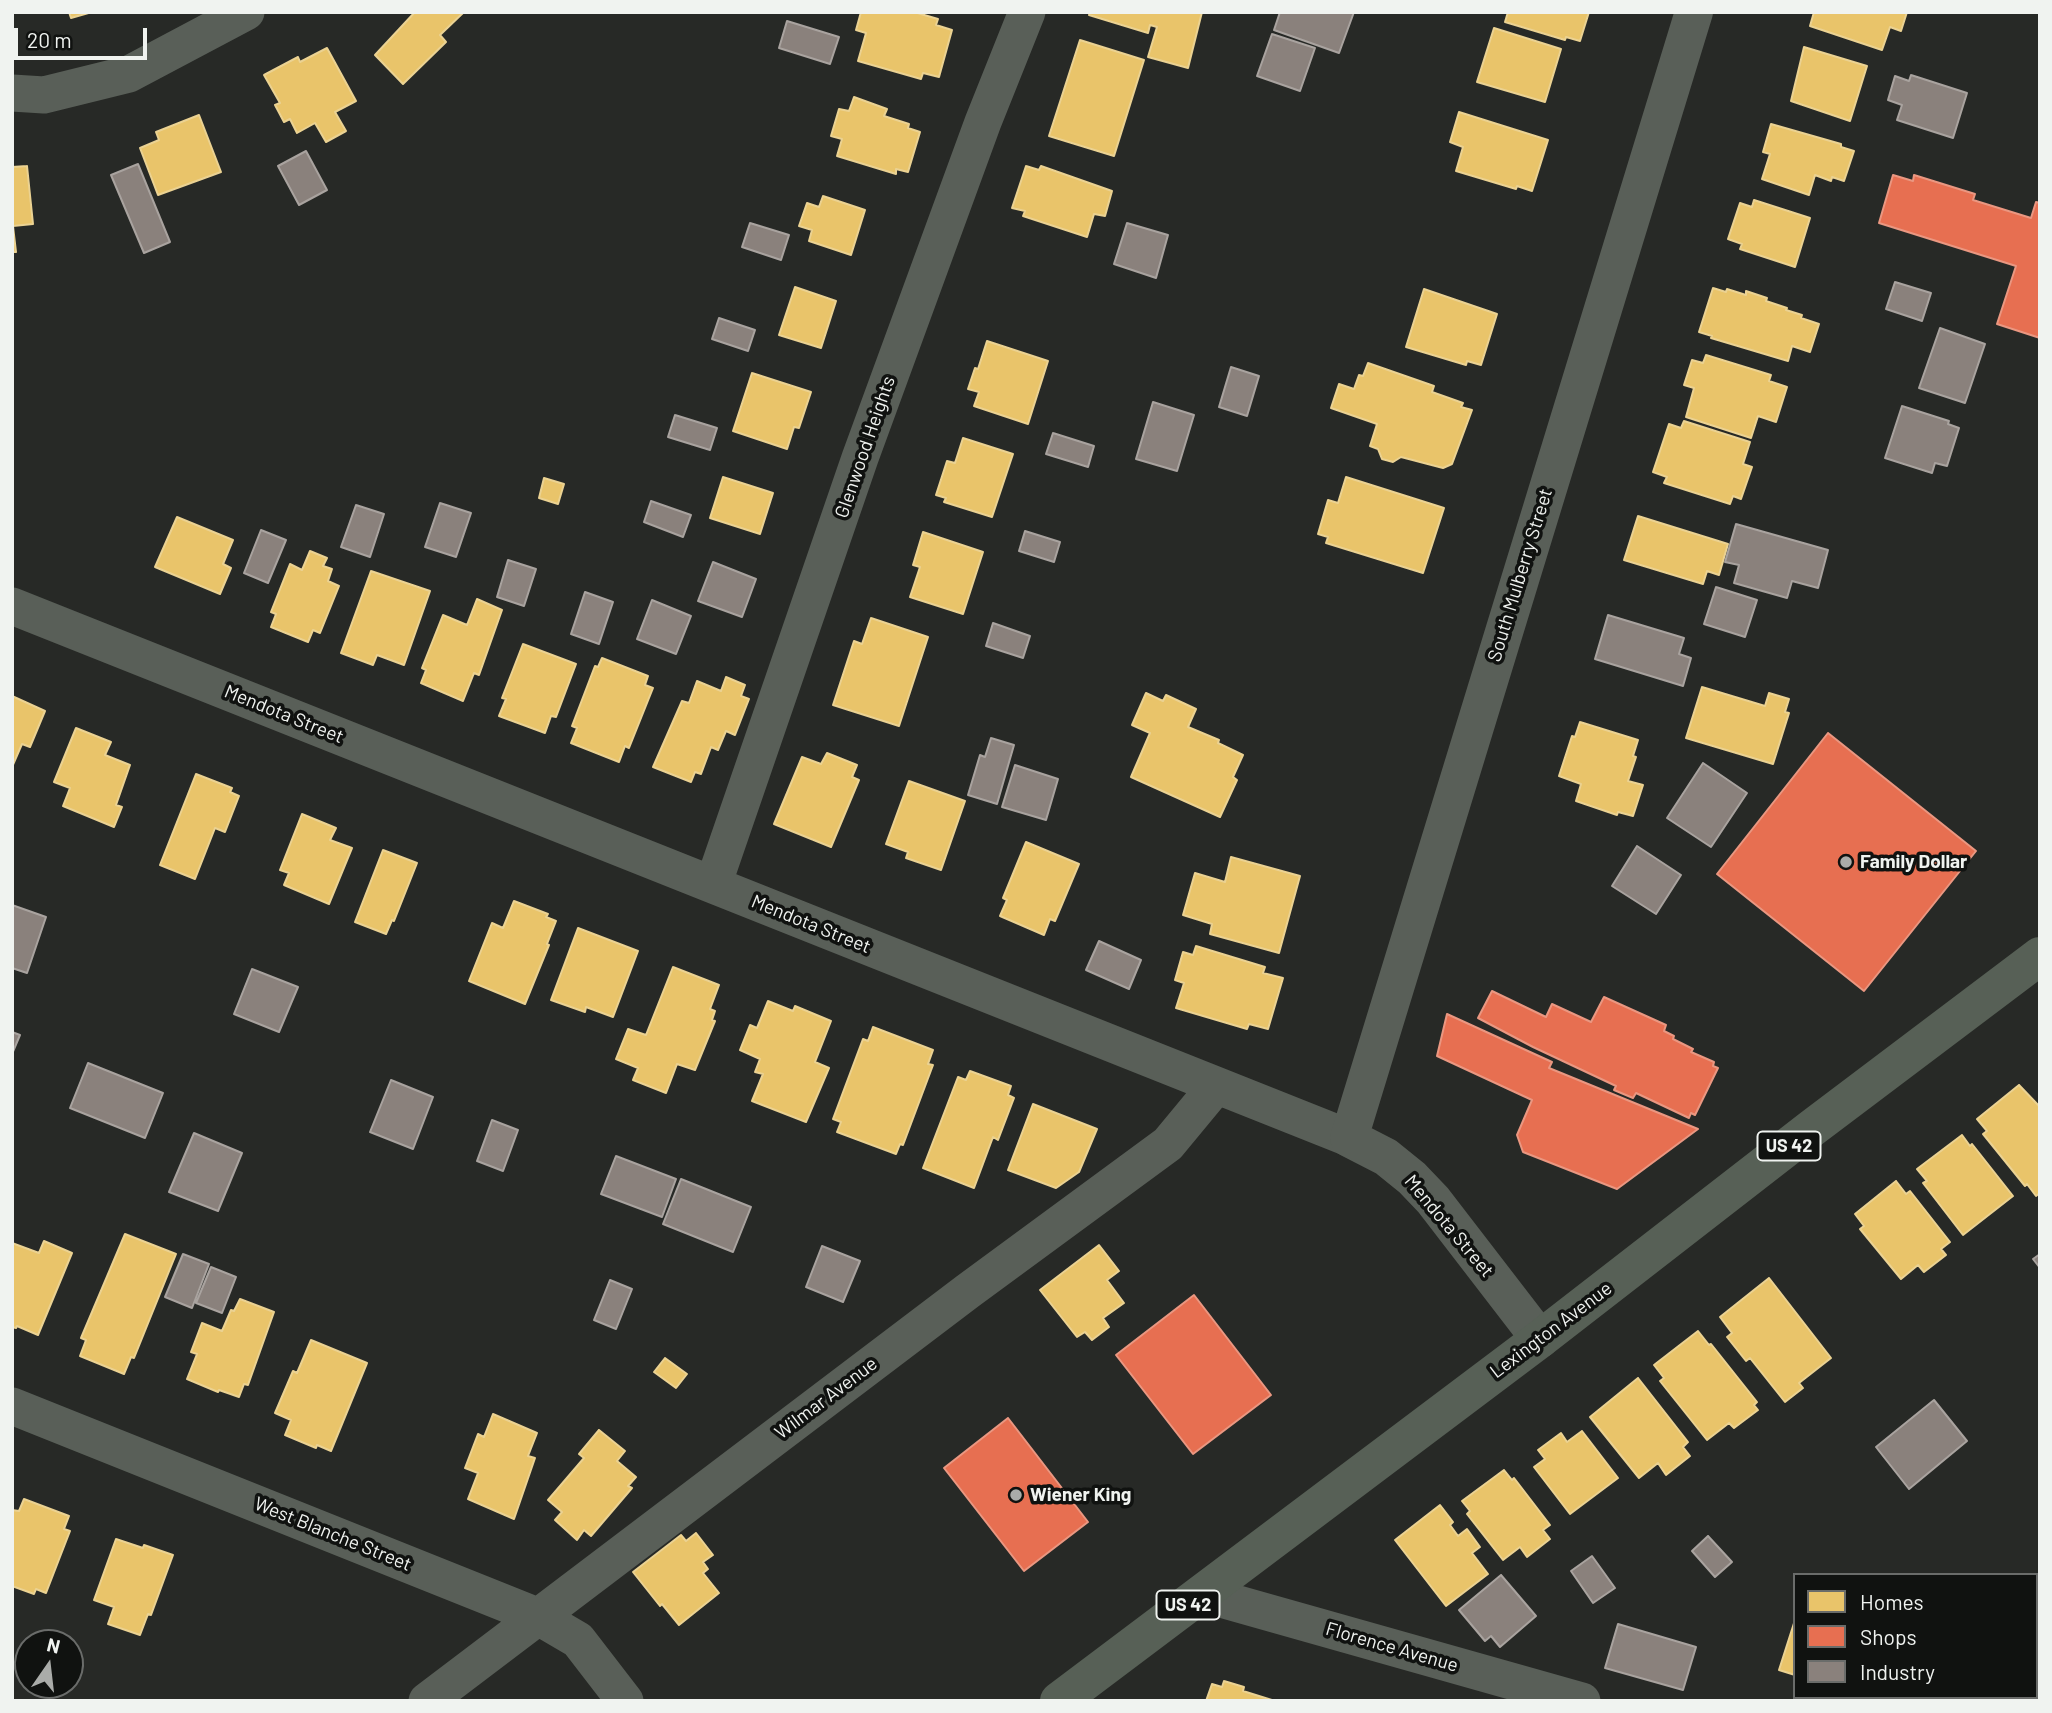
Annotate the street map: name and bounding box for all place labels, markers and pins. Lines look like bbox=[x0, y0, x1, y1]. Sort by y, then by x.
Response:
place label: Family Dollar bbox=[1860, 851, 1967, 873]
marker: Family Dollar bbox=[1838, 854, 1854, 870]
place label: Wiener King bbox=[1030, 1484, 1131, 1506]
marker: Wiener King bbox=[1008, 1487, 1024, 1503]

